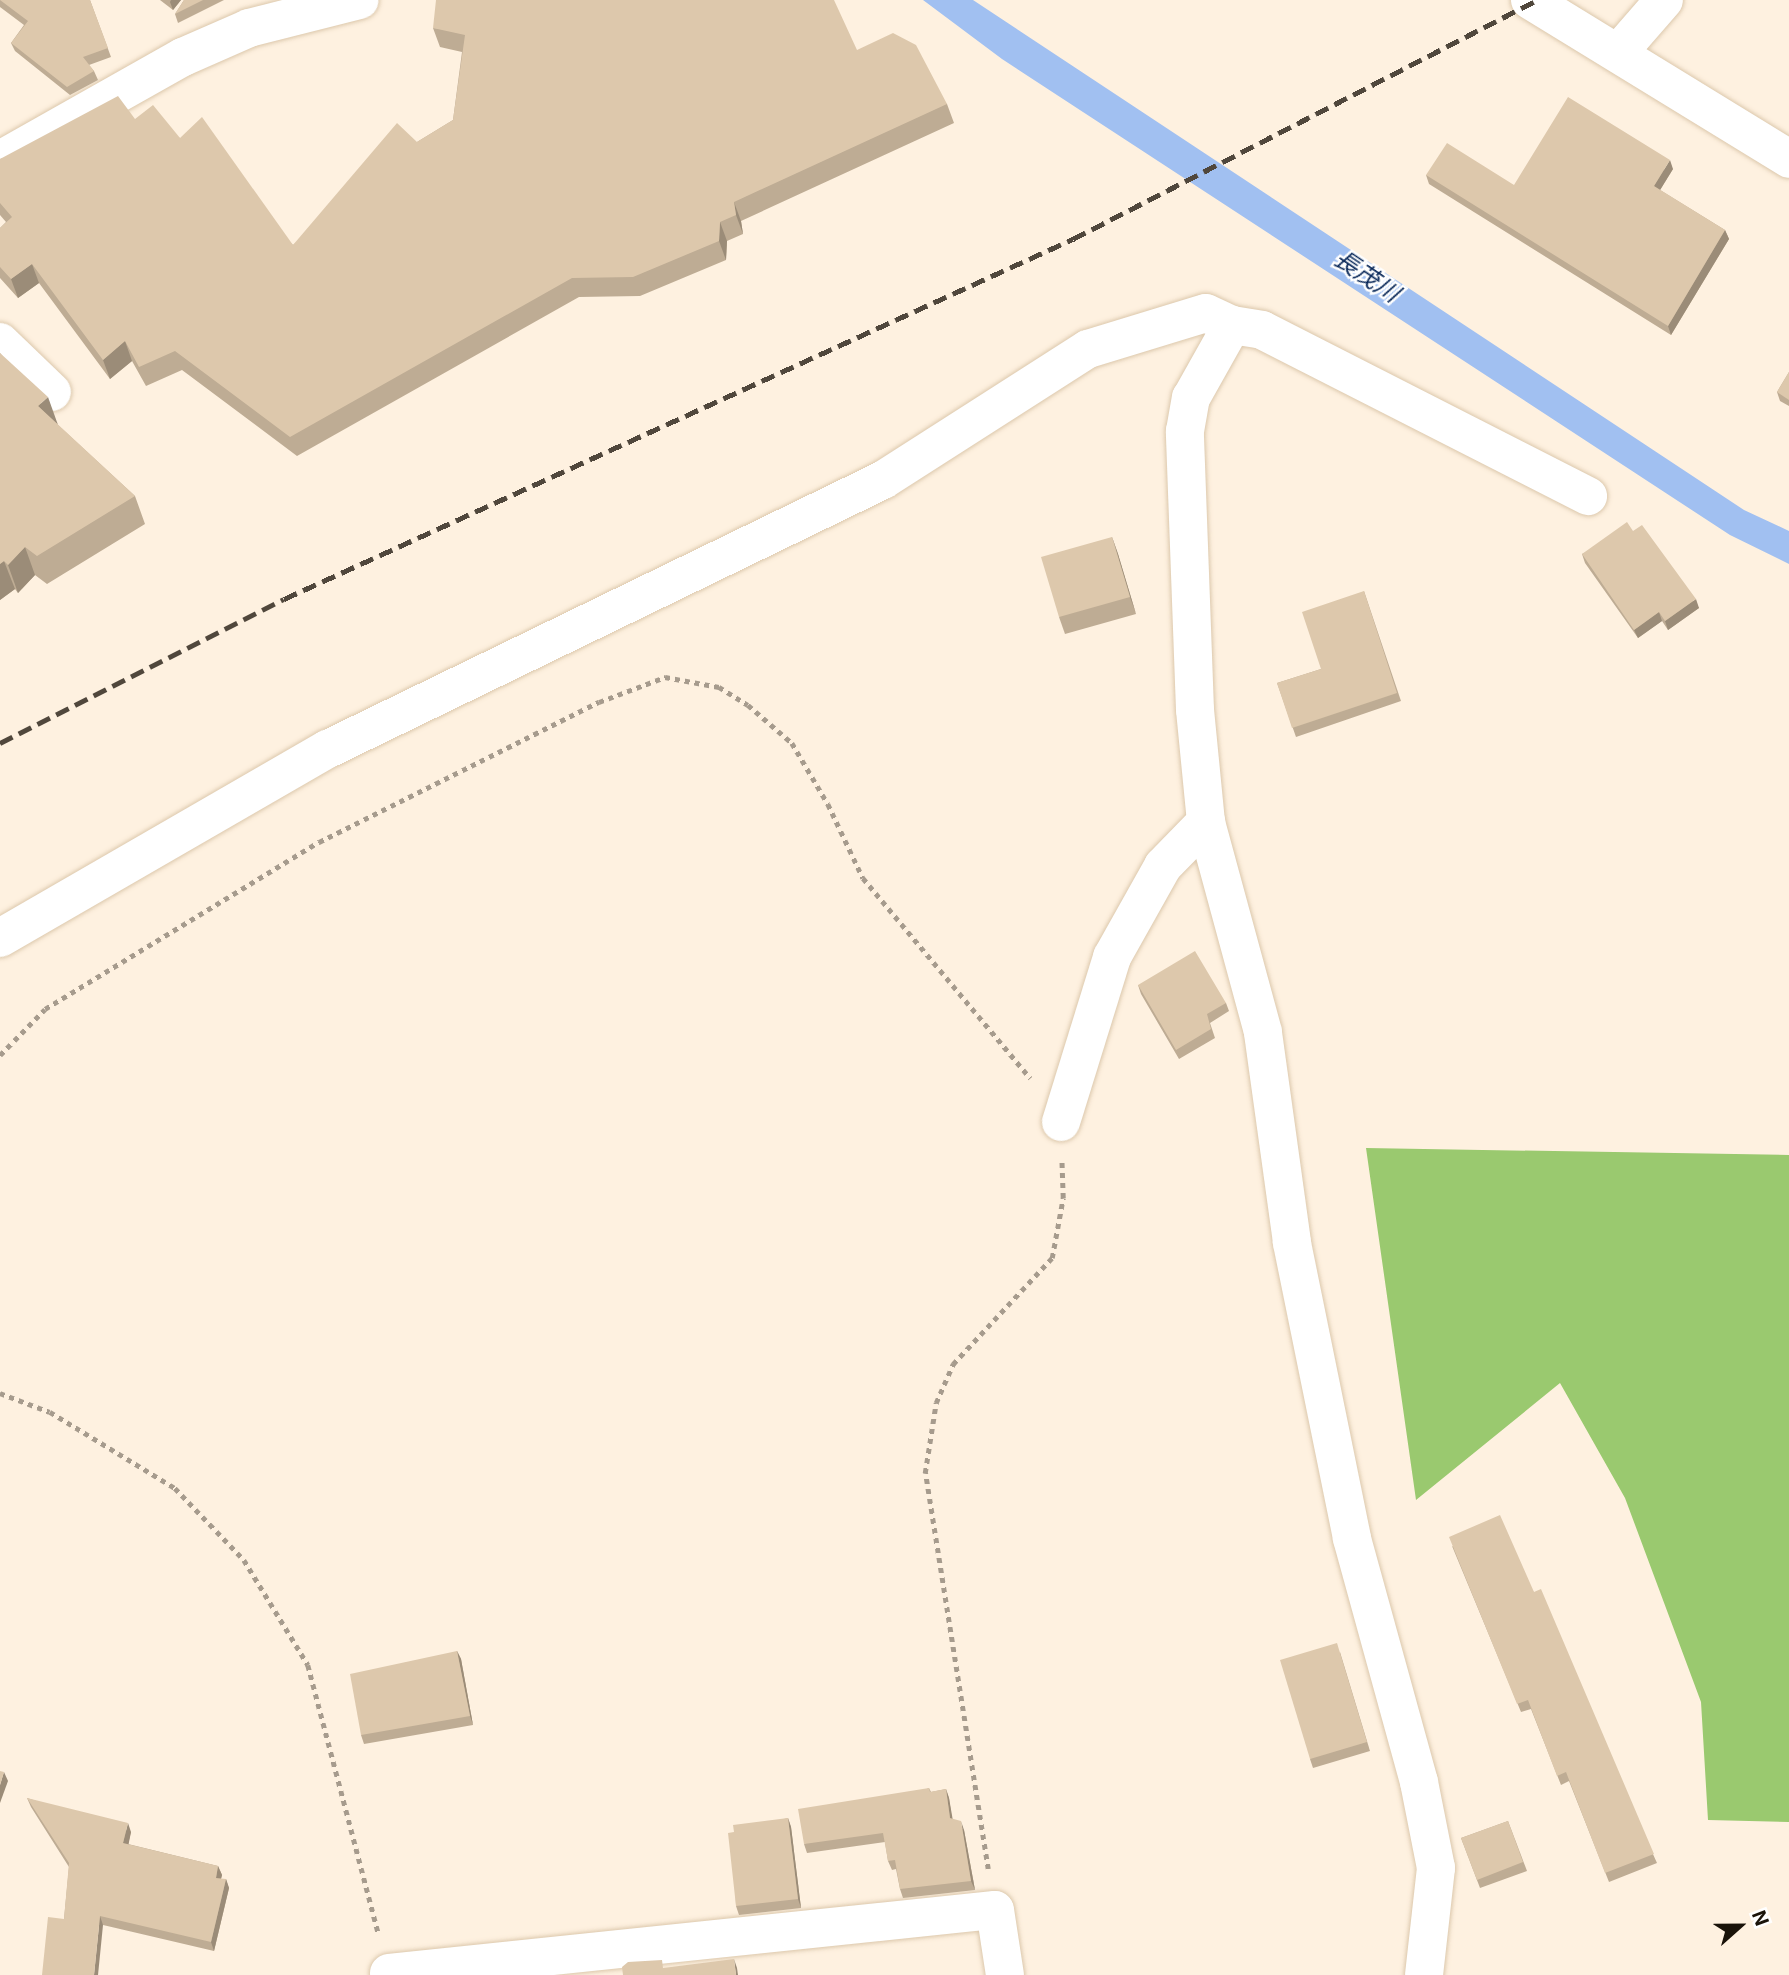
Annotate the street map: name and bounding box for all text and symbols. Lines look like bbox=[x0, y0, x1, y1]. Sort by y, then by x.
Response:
water label: 長茂川 bbox=[1329, 244, 1405, 308]
north arrow bbox=[1705, 1891, 1775, 1961]
text: N bbox=[1747, 1907, 1773, 1929]

